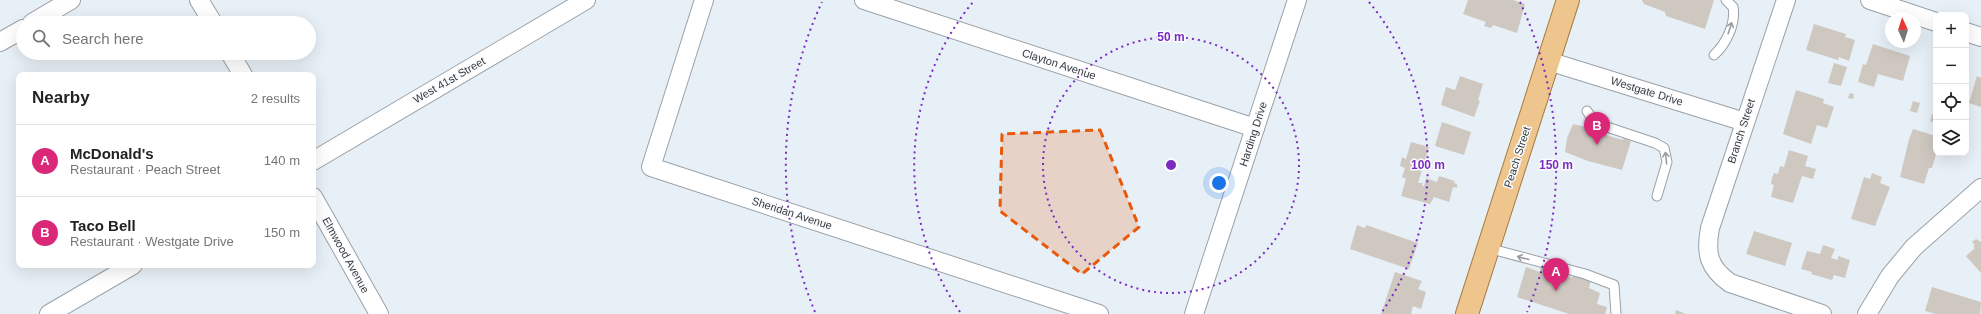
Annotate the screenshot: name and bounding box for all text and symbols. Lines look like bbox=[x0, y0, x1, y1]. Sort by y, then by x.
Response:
north arrow bbox=[1885, 12, 1921, 48]
map controls bbox=[1933, 12, 1969, 156]
button: + bbox=[1933, 12, 1969, 48]
search box bbox=[16, 16, 316, 60]
one-way arrow bbox=[1727, 22, 1734, 35]
icon: search bbox=[30, 27, 52, 49]
text: Search here bbox=[62, 30, 144, 47]
text: 50 m bbox=[1157, 30, 1185, 44]
street label: Clayton Avenue bbox=[1021, 46, 1097, 82]
button: − bbox=[1933, 48, 1969, 84]
street label: West 41st Street bbox=[411, 55, 487, 105]
street label: Westgate Drive bbox=[1609, 74, 1685, 108]
button: locate bbox=[1933, 84, 1969, 120]
text: Nearby bbox=[32, 88, 90, 107]
text: 2 results bbox=[251, 91, 300, 106]
street label: Branch Street bbox=[1725, 97, 1757, 165]
street label: Harding Drive bbox=[1237, 100, 1269, 168]
pin: B bbox=[1584, 112, 1610, 145]
button: layers bbox=[1933, 120, 1969, 156]
street label: Peach Street bbox=[1501, 125, 1533, 189]
text: McDonald's bbox=[70, 145, 154, 162]
one-way arrow bbox=[1662, 152, 1669, 165]
text: A bbox=[40, 153, 50, 168]
text: 140 m bbox=[264, 153, 300, 168]
centre of rings bbox=[1164, 158, 1178, 172]
text: 100 m bbox=[1411, 158, 1445, 172]
text: 150 m bbox=[1539, 158, 1573, 172]
text: Restaurant · Peach Street bbox=[70, 162, 220, 177]
your location bbox=[1209, 173, 1229, 193]
street label: Sheridan Avenue bbox=[750, 194, 834, 232]
street label: Elmwood Avenue bbox=[320, 215, 372, 295]
text: Taco Bell bbox=[70, 217, 136, 234]
text: B bbox=[40, 225, 50, 240]
text: 150 m bbox=[264, 225, 300, 240]
text: Restaurant · Westgate Drive bbox=[70, 234, 234, 249]
one-way arrow bbox=[1517, 254, 1530, 261]
pin: A bbox=[1543, 258, 1569, 291]

